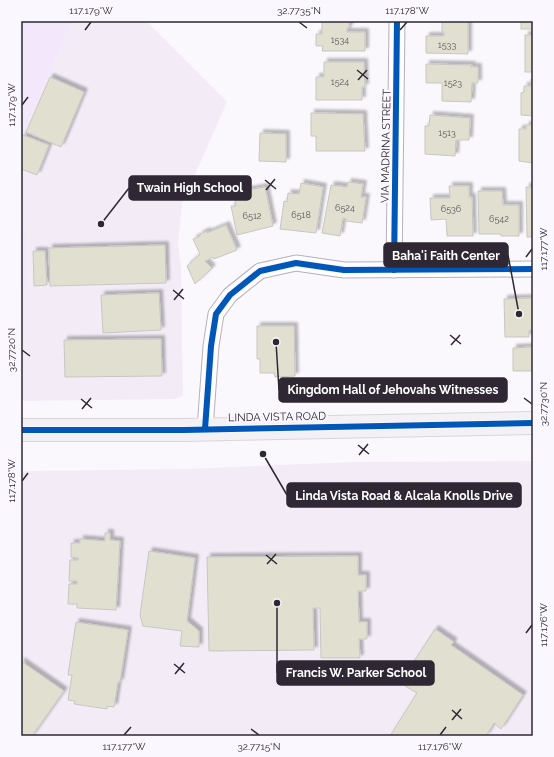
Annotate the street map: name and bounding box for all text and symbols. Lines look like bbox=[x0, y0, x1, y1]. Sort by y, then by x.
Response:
text: 117.179°W bbox=[69, 5, 113, 16]
text: 32.7735°N bbox=[277, 5, 321, 16]
text: 117.178°W bbox=[385, 5, 429, 16]
house number: 1534 bbox=[331, 35, 349, 45]
house number: 1533 bbox=[438, 40, 456, 50]
house number: 1524 bbox=[331, 77, 349, 87]
house number: 1523 bbox=[444, 78, 462, 88]
text: 117.179°W bbox=[6, 83, 17, 127]
street label: VIA MADRINA STREET bbox=[379, 89, 393, 203]
house number: 1513 bbox=[438, 128, 456, 138]
callout: Twain High School bbox=[129, 176, 251, 200]
text: Twain High School bbox=[137, 181, 243, 195]
house number: 6524 bbox=[335, 203, 355, 213]
house number: 6536 bbox=[441, 204, 462, 214]
house number: 6518 bbox=[291, 210, 311, 220]
house number: 6512 bbox=[243, 211, 262, 221]
house number: 6542 bbox=[489, 214, 509, 224]
text: 117.177°W bbox=[538, 227, 549, 271]
callout: Baha'i Faith Center bbox=[384, 243, 508, 267]
text: Baha'i Faith Center bbox=[392, 249, 500, 263]
text: 32.7720°N bbox=[6, 328, 17, 372]
callout: Kingdom Hall of Jehovahs Witnesses bbox=[279, 378, 507, 402]
text: 32.7730°N bbox=[538, 382, 549, 426]
text: Kingdom Hall of Jehovahs Witnesses bbox=[288, 383, 498, 397]
street label: LINDA VISTA ROAD bbox=[228, 410, 326, 424]
text: 117.178°W bbox=[6, 459, 17, 503]
callout: Linda Vista Road & Alcala Knolls Drive bbox=[287, 483, 521, 507]
text: Linda Vista Road & Alcala Knolls Drive bbox=[295, 489, 513, 503]
text: 117.176°W bbox=[538, 603, 549, 647]
callout: Francis W. Parker School bbox=[277, 661, 434, 685]
text: Francis W. Parker School bbox=[286, 666, 426, 680]
text: 117.177°W bbox=[102, 741, 146, 752]
text: 32.7715°N bbox=[238, 741, 281, 752]
text: 117.176°W bbox=[418, 741, 462, 752]

